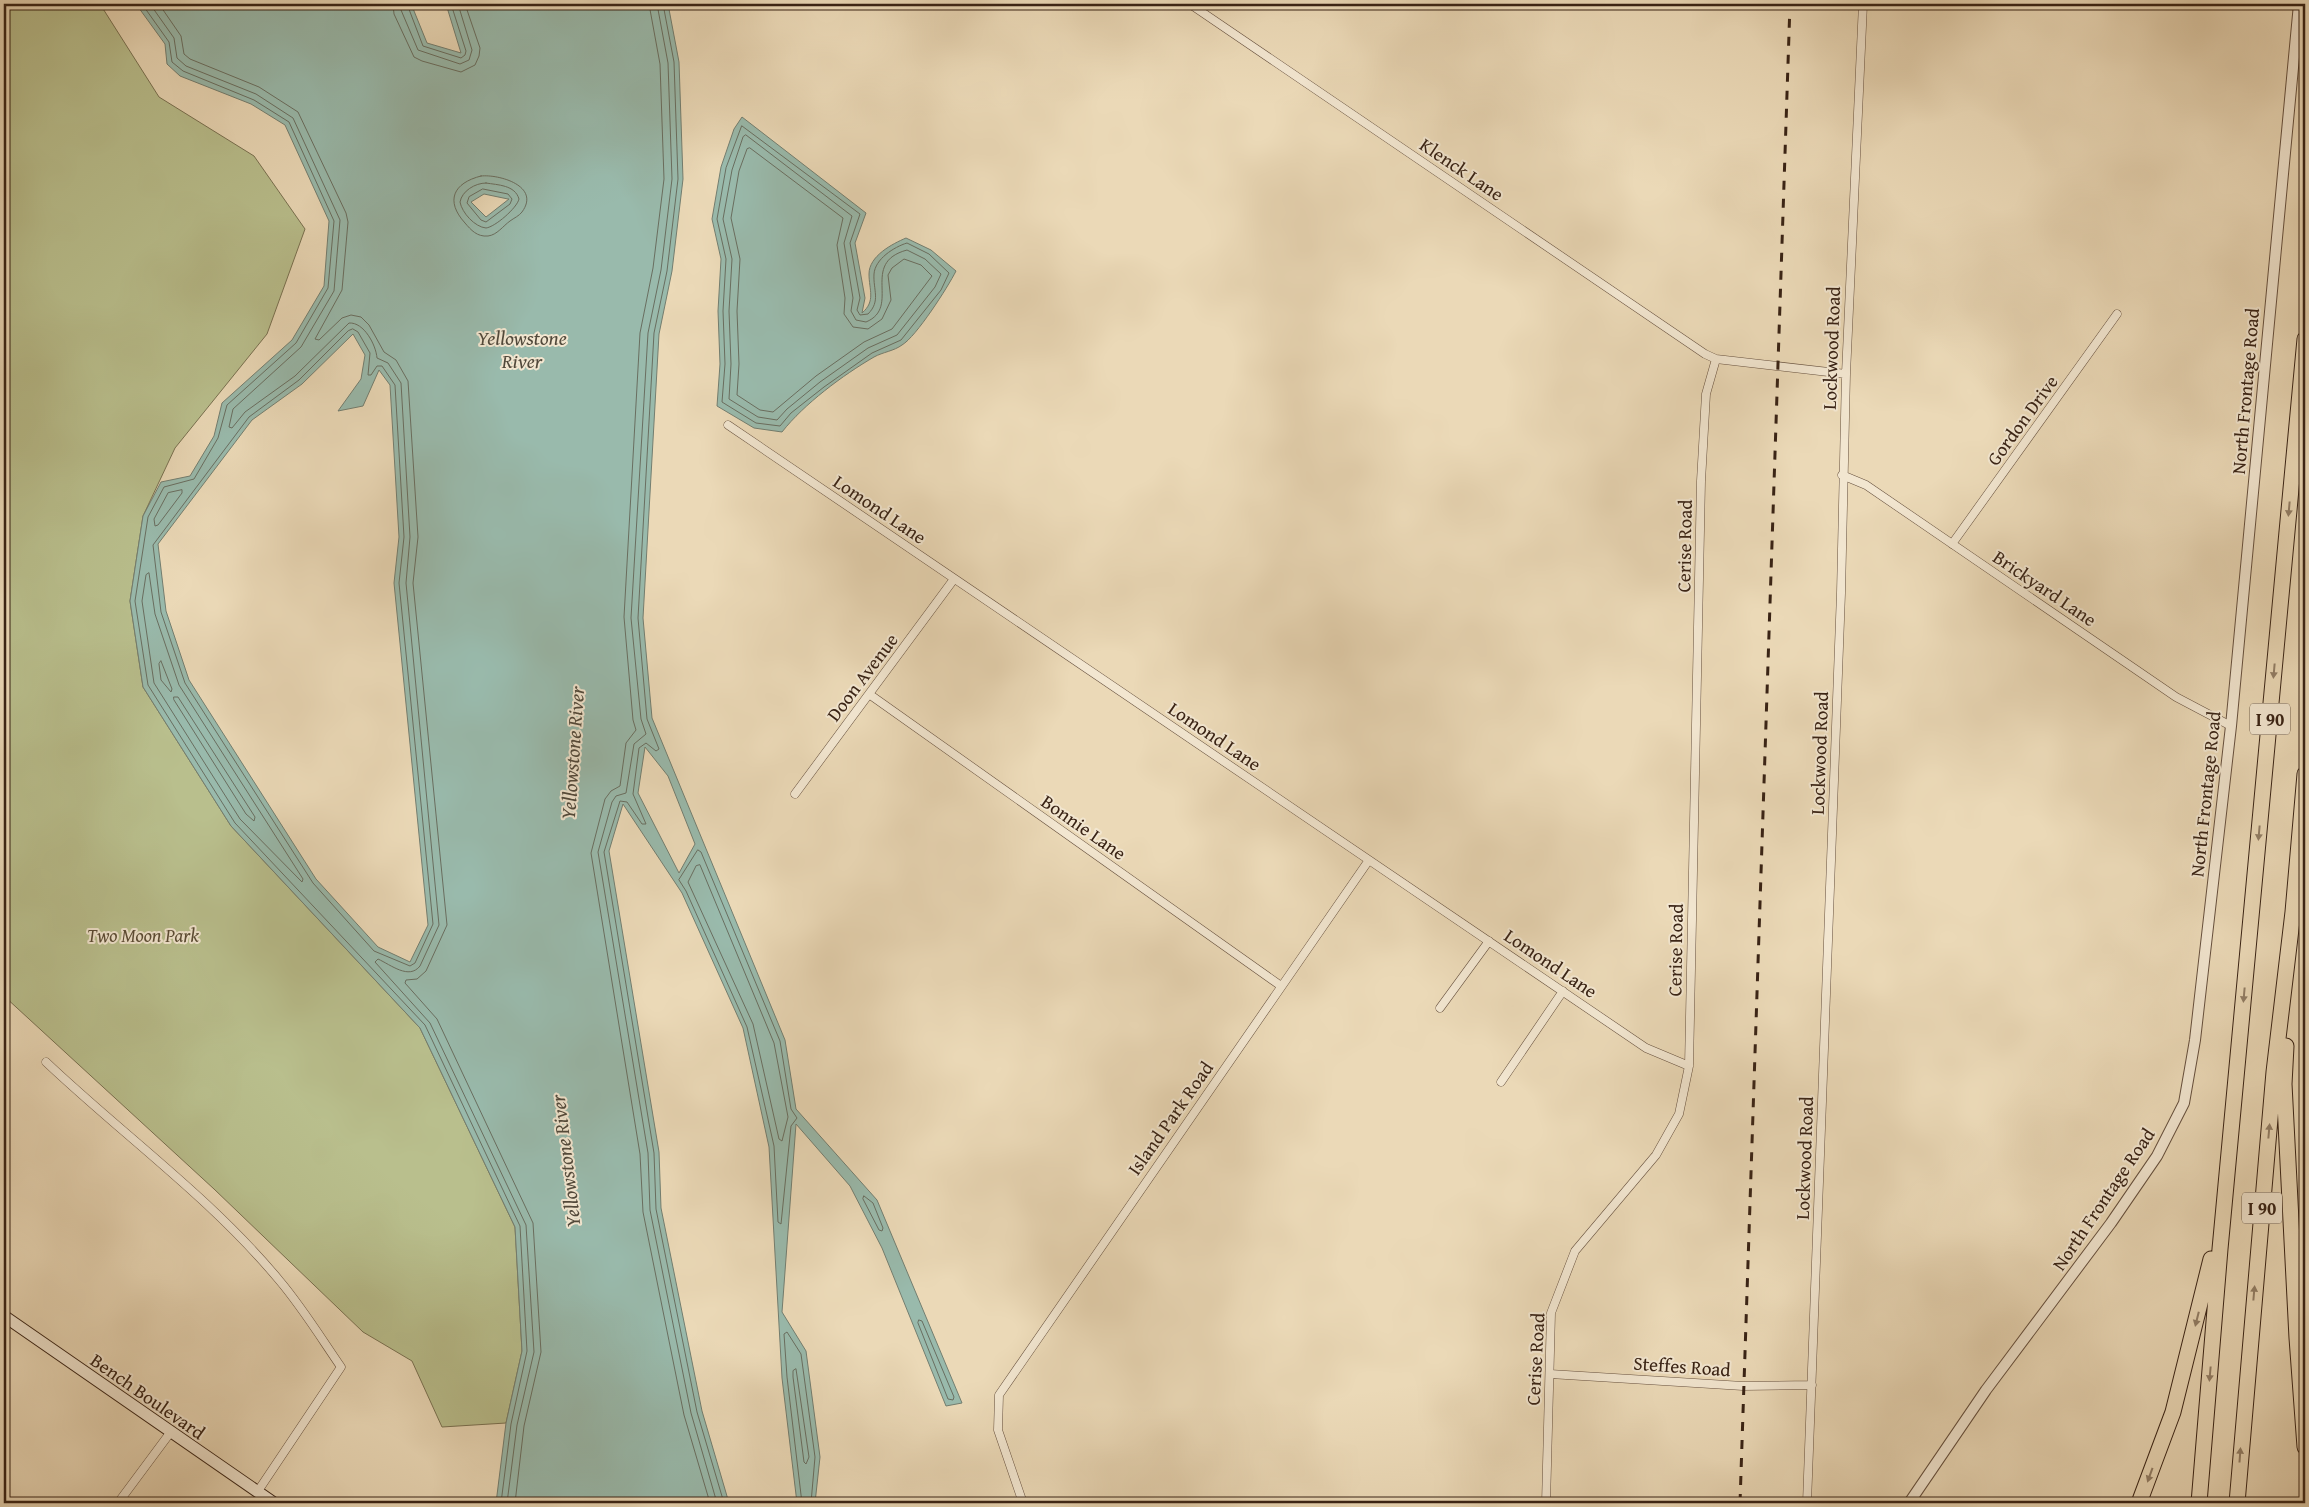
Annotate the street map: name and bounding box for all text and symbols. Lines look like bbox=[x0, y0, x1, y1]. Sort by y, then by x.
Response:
street label: Klenck Lane bbox=[1414, 131, 1510, 207]
street label: Lockwood Road bbox=[1815, 285, 1847, 410]
street label: North Frontage Road bbox=[2224, 306, 2266, 475]
water label: Yellowstone River bbox=[477, 323, 567, 375]
street label: Gordon Drive bbox=[1980, 369, 2064, 471]
street label: Lomond Lane bbox=[828, 467, 932, 551]
street label: Cerise Road bbox=[1669, 499, 1699, 593]
one-way arrow bbox=[2285, 501, 2293, 517]
street label: Brickyard Lane bbox=[1988, 543, 2103, 633]
street label: Doon Avenue bbox=[819, 627, 905, 727]
one-way arrow bbox=[2270, 663, 2278, 679]
water label: Yellowstone River bbox=[553, 685, 591, 821]
street label: Lockwood Road bbox=[1803, 690, 1835, 815]
street label: Lomond Lane bbox=[1163, 694, 1267, 778]
road number: I 90 bbox=[2250, 704, 2290, 734]
street label: North Frontage Road bbox=[2182, 709, 2228, 878]
street label: Bonnie Lane bbox=[1036, 787, 1132, 867]
one-way arrow bbox=[2255, 825, 2263, 841]
street label: Cerise Road bbox=[1660, 903, 1690, 997]
park label: Two Moon Park bbox=[87, 921, 199, 949]
street label: Lomond Lane bbox=[1499, 921, 1603, 1005]
one-way arrow bbox=[2239, 987, 2247, 1003]
street label: Island Park Road bbox=[1120, 1055, 1220, 1181]
water label: Yellowstone River bbox=[542, 1092, 588, 1229]
street label: Lockwood Road bbox=[1788, 1095, 1820, 1220]
street label: North Frontage Road bbox=[2045, 1121, 2162, 1276]
one-way arrow bbox=[2265, 1123, 2273, 1139]
road number: I 90 bbox=[2242, 1192, 2282, 1224]
one-way arrow bbox=[2250, 1284, 2258, 1300]
street label: Cerise Road bbox=[1519, 1311, 1551, 1406]
one-way arrow bbox=[2192, 1312, 2200, 1327]
street label: Bench Boulevard bbox=[85, 1346, 212, 1446]
street label: Steffes Road bbox=[1632, 1349, 1732, 1383]
one-way arrow bbox=[2205, 1366, 2213, 1382]
one-way arrow bbox=[2237, 1446, 2245, 1462]
one-way arrow bbox=[2146, 1467, 2153, 1482]

